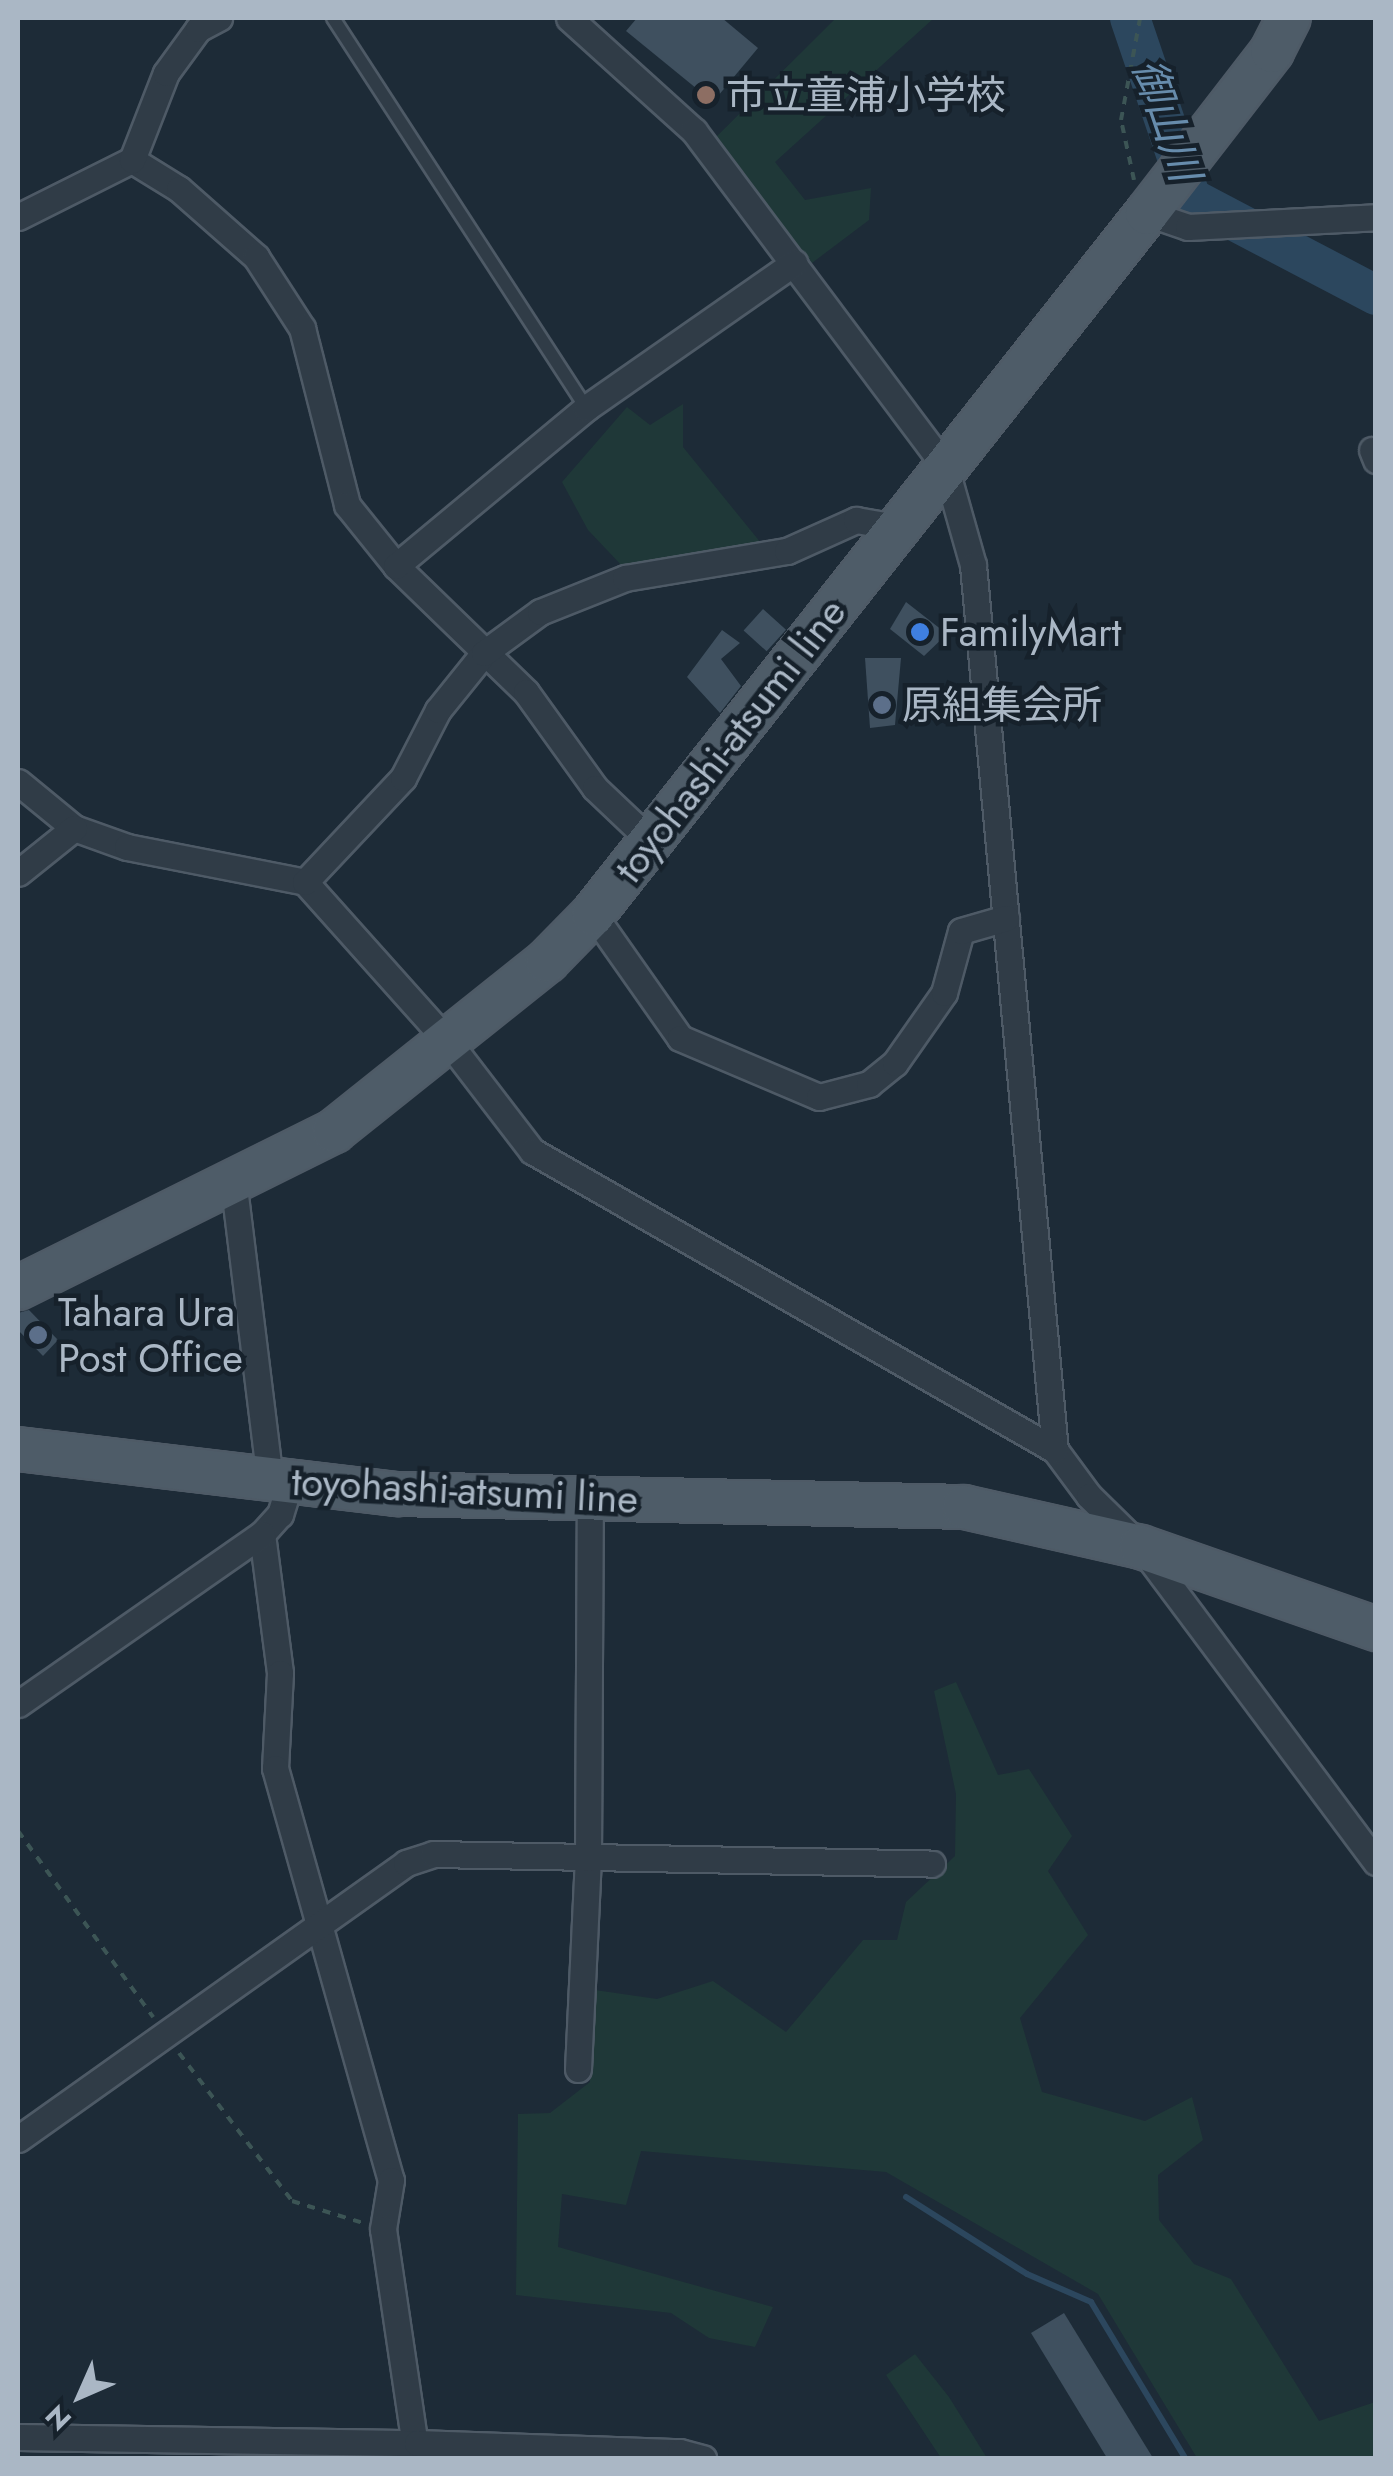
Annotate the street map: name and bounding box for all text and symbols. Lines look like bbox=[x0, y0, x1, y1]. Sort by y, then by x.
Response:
water label: 御山川 bbox=[1122, 52, 1210, 188]
place label: 市立童浦小学校 bbox=[726, 71, 1006, 119]
marker: 市立童浦小学校 bbox=[695, 84, 717, 106]
street label: toyohashi-atsumi line bbox=[604, 589, 856, 891]
place label: FamilyMart bbox=[940, 608, 1121, 656]
marker: FamilyMart bbox=[909, 621, 931, 643]
place label: 原組集会所 bbox=[902, 681, 1102, 729]
marker: 原組集会所 bbox=[871, 694, 893, 716]
place label: Tahara Ura Post Office bbox=[58, 1288, 243, 1382]
marker: Tahara Ura Post Office bbox=[27, 1324, 49, 1346]
street label: toyohashi-atsumi line bbox=[291, 1457, 639, 1523]
north arrow bbox=[30, 2346, 130, 2446]
text: N bbox=[36, 2395, 81, 2440]

